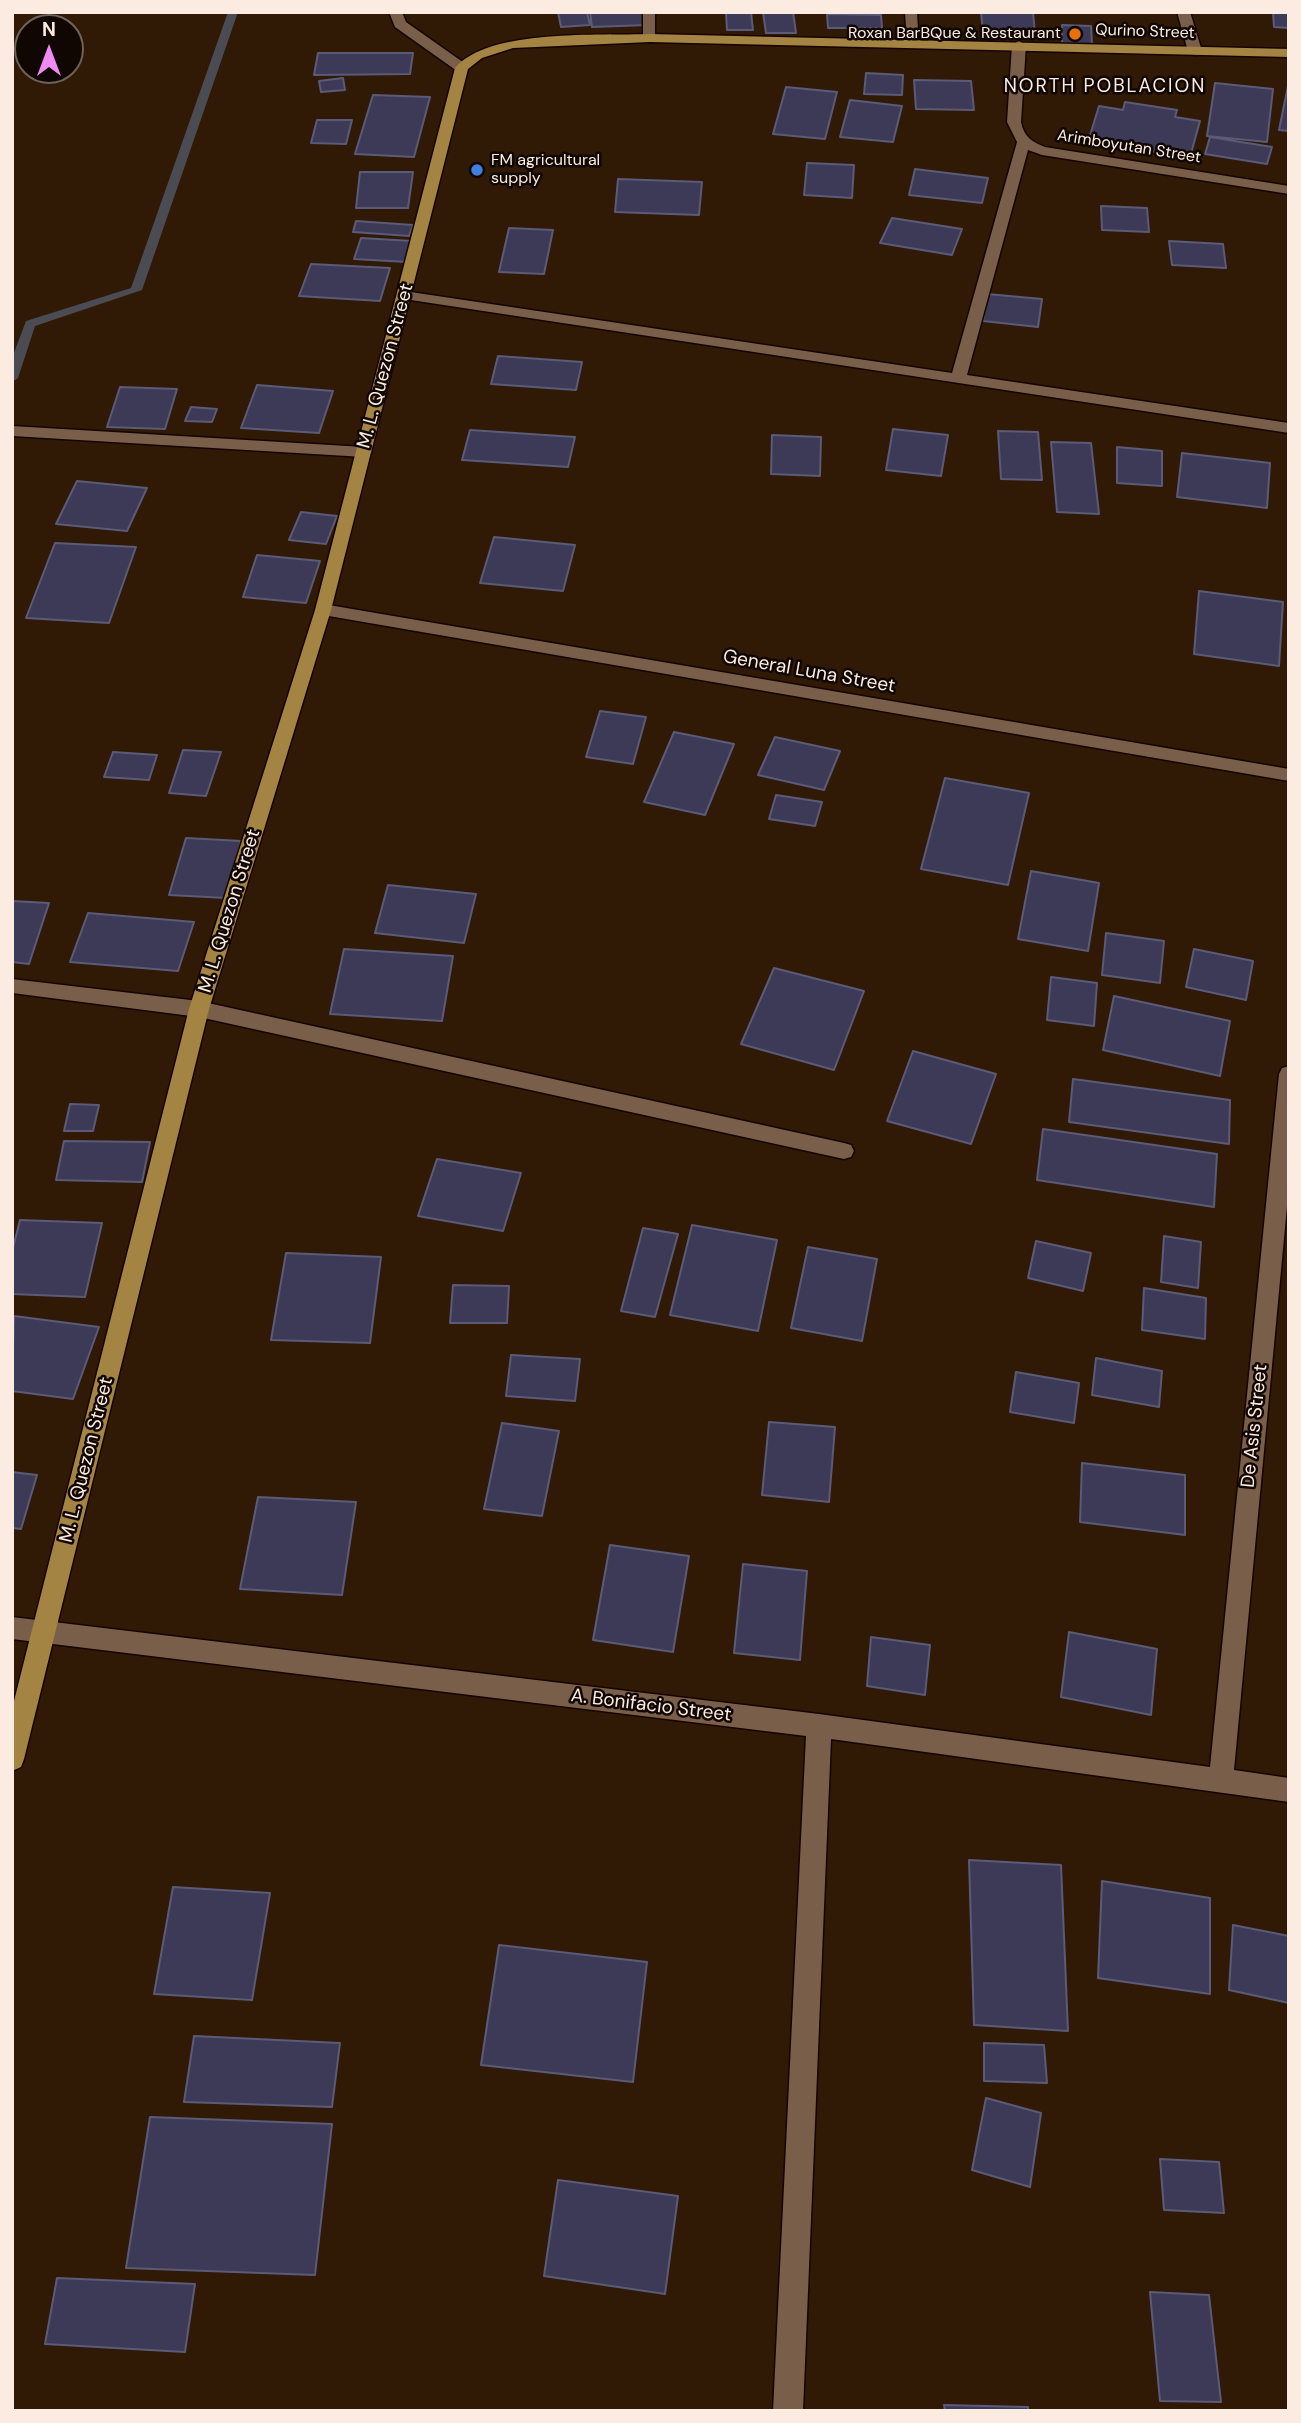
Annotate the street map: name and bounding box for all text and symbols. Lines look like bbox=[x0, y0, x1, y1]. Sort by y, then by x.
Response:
north arrow bbox=[14, 14, 84, 84]
text: N bbox=[42, 17, 56, 42]
street label: Qurino Street bbox=[1095, 21, 1195, 43]
place label: Roxan BarBQue & Restaurant bbox=[848, 24, 1061, 44]
marker: Roxan BarBQue & Restaurant bbox=[1067, 26, 1083, 42]
district label: NORTH POBLACION bbox=[1006, 76, 1204, 98]
street label: Arimboyutan Street bbox=[1056, 126, 1202, 168]
place label: FM agricultural supply bbox=[491, 151, 600, 189]
marker: FM agricultural supply bbox=[469, 162, 485, 178]
street label: M. L. Quezon Street bbox=[353, 281, 419, 451]
street label: General Luna Street bbox=[721, 646, 897, 698]
street label: M. L. Quezon Street bbox=[194, 826, 266, 996]
street label: De Asis Street bbox=[1237, 1363, 1273, 1489]
street label: M. L. Quezon Street bbox=[55, 1375, 119, 1545]
street label: A. Bonifacio Street bbox=[569, 1685, 733, 1727]

